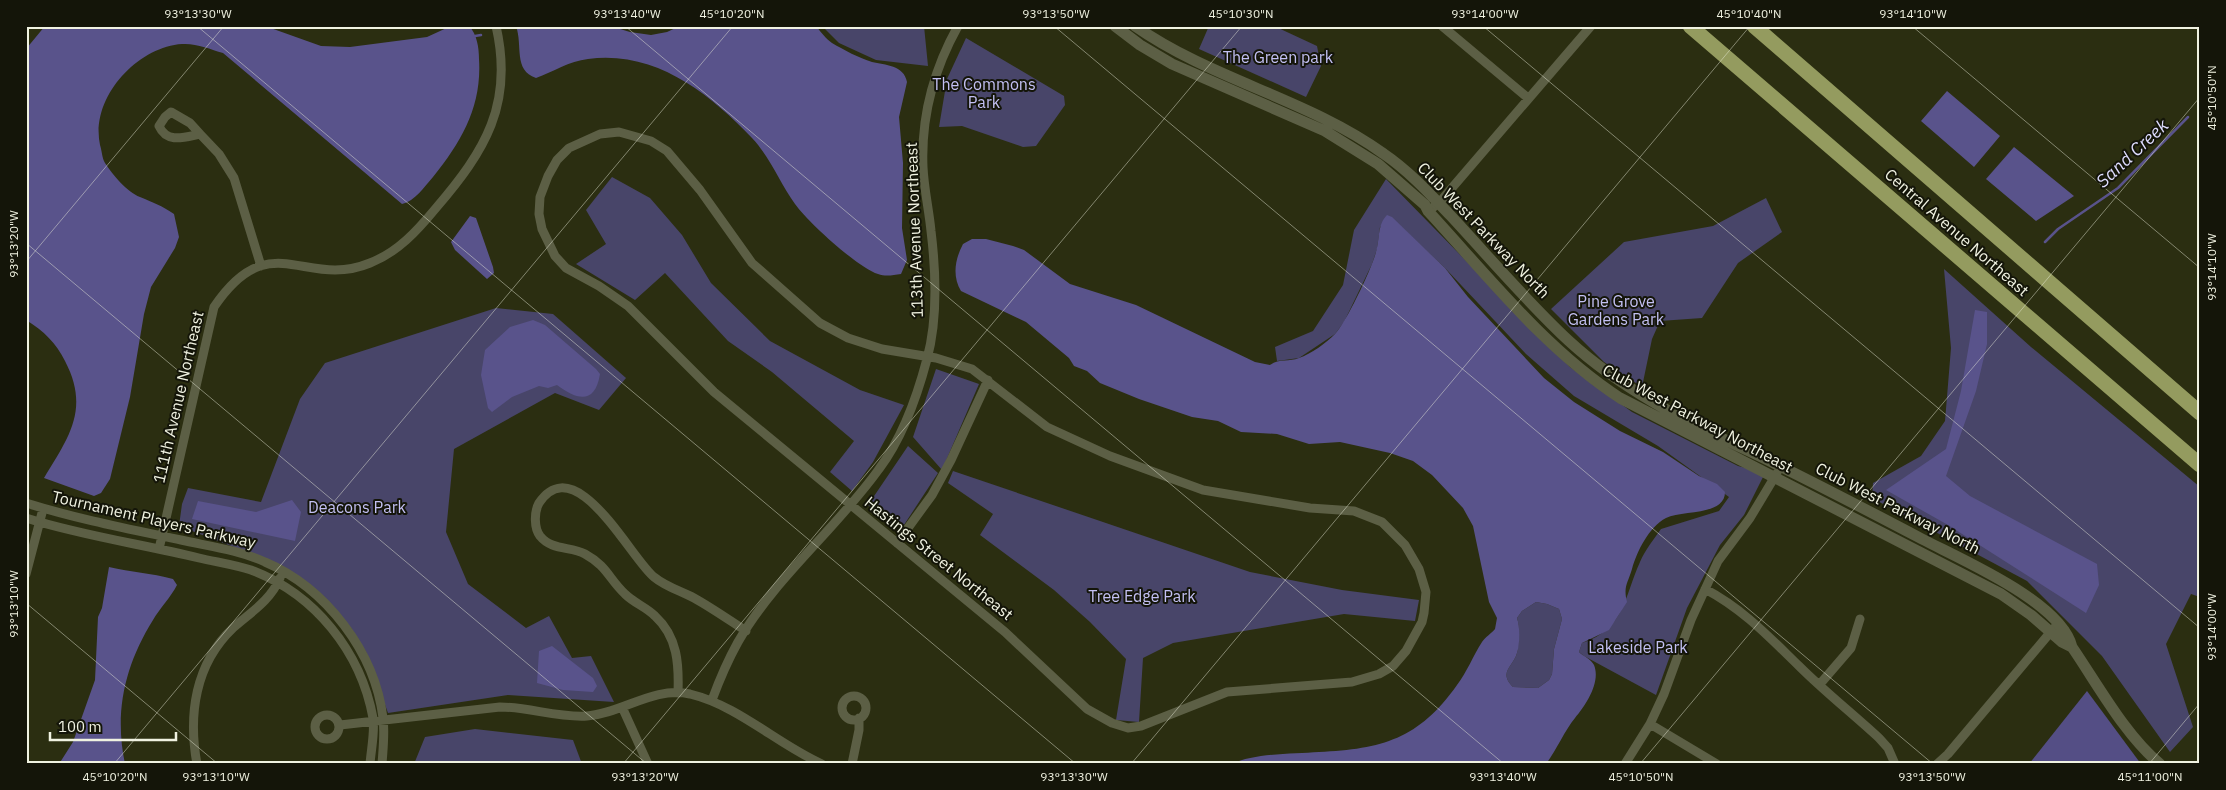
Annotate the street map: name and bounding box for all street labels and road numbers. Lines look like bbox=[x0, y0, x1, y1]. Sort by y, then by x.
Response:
street label: 113th Avenue Northeast bbox=[901, 142, 927, 318]
street label: Club West Parkway North bbox=[1414, 158, 1554, 302]
street label: Central Avenue Northeast bbox=[1881, 164, 2033, 300]
street label: 111th Avenue Northeast bbox=[148, 309, 208, 485]
street label: Club West Parkway Northeast bbox=[1599, 359, 1797, 477]
street label: Club West Parkway North bbox=[1812, 458, 1984, 558]
street label: Tournament Players Parkway bbox=[50, 486, 258, 552]
street label: Hastings Street Northeast bbox=[861, 492, 1017, 624]

